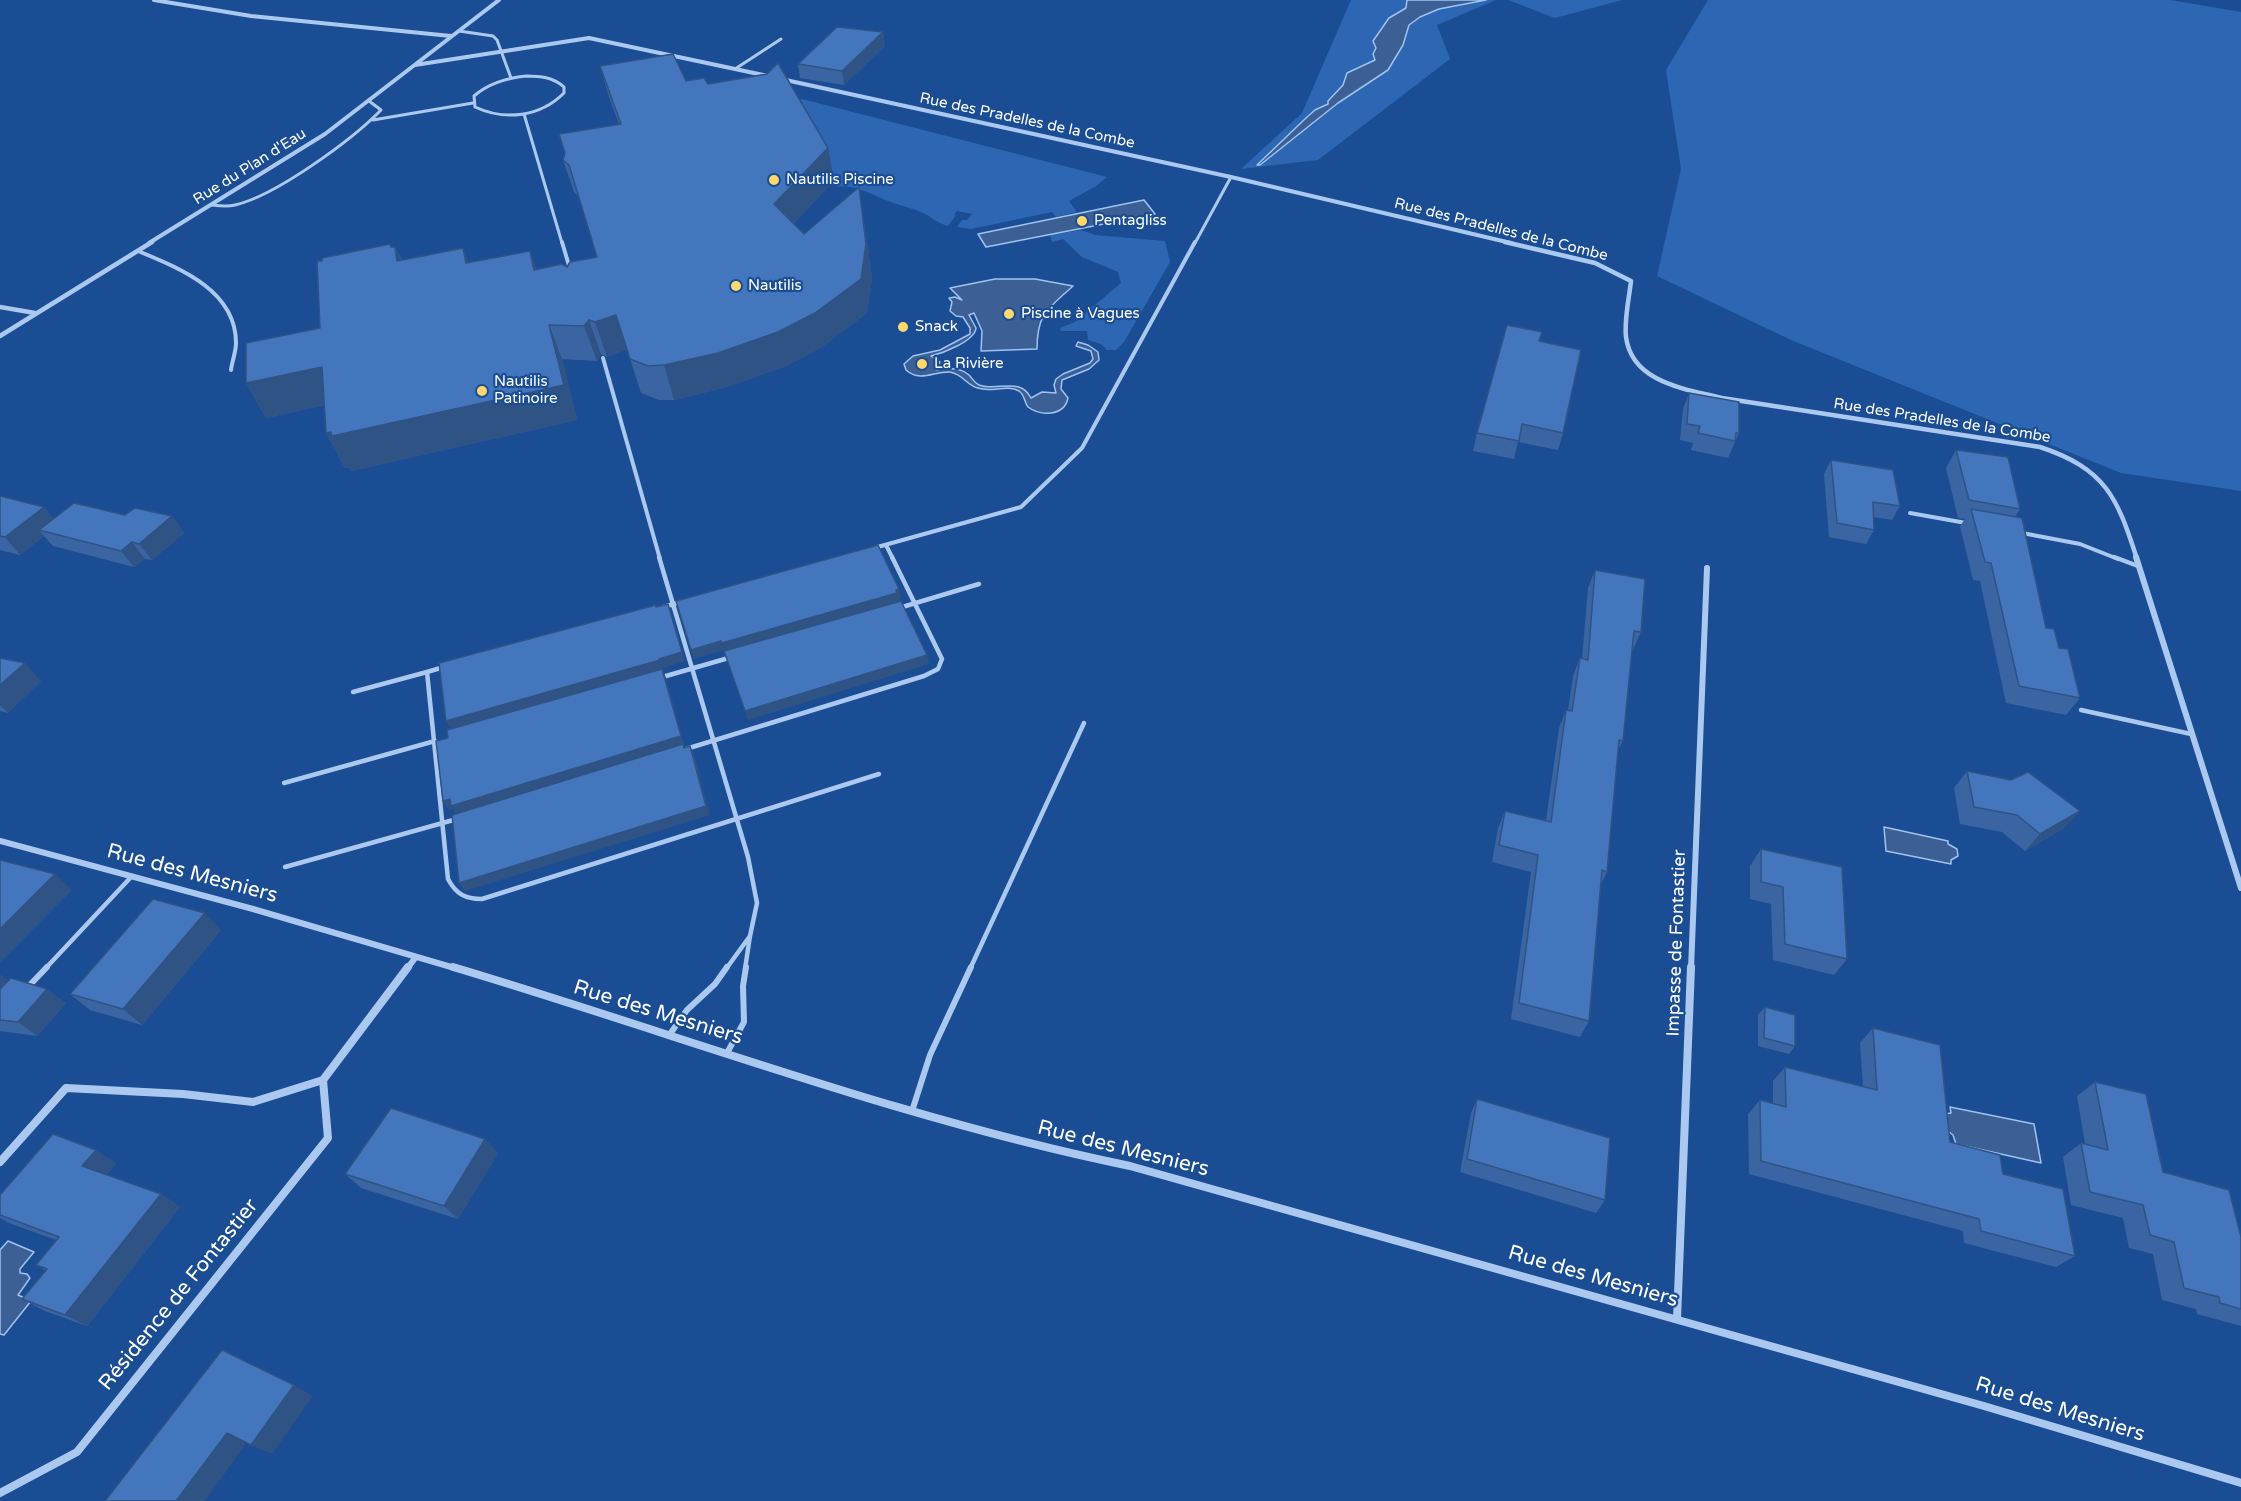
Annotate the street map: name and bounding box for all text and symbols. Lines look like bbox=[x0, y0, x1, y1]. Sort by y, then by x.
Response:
street label: Rue des Pradelles de la Combe bbox=[918, 89, 1136, 153]
street label: Rue du Plan d'Eau bbox=[190, 125, 310, 209]
place label: Nautilis Piscine bbox=[786, 171, 894, 189]
marker: Nautilis Piscine bbox=[767, 173, 781, 187]
street label: Rue des Pradelles de la Combe bbox=[1392, 195, 1610, 265]
place label: Pentagliss bbox=[1094, 212, 1167, 230]
marker: Pentagliss bbox=[1075, 214, 1089, 228]
place label: Nautilis bbox=[748, 277, 802, 295]
marker: Nautilis bbox=[729, 279, 743, 293]
place label: Piscine à Vagues bbox=[1021, 305, 1140, 323]
marker: Piscine à Vagues bbox=[1002, 307, 1016, 321]
place label: Snack bbox=[915, 318, 958, 336]
marker: Snack bbox=[896, 320, 910, 334]
place label: La Rivière bbox=[934, 355, 1004, 373]
marker: La Rivière bbox=[915, 357, 929, 371]
place label: Nautilis Patinoire bbox=[494, 373, 557, 408]
marker: Nautilis Patinoire bbox=[475, 384, 489, 398]
street label: Rue des Pradelles de la Combe bbox=[1832, 395, 2052, 447]
street label: Rue des Mesniers bbox=[104, 839, 280, 909]
street label: Impasse de Fontastier bbox=[1663, 849, 1691, 1037]
street label: Rue des Mesniers bbox=[570, 975, 746, 1051]
street label: Rue des Mesniers bbox=[1035, 1116, 1211, 1182]
street label: Résidence de Fontastier bbox=[94, 1194, 264, 1396]
street label: Rue des Mesniers bbox=[1505, 1241, 1681, 1313]
street label: Rue des Mesniers bbox=[1972, 1372, 2148, 1448]

